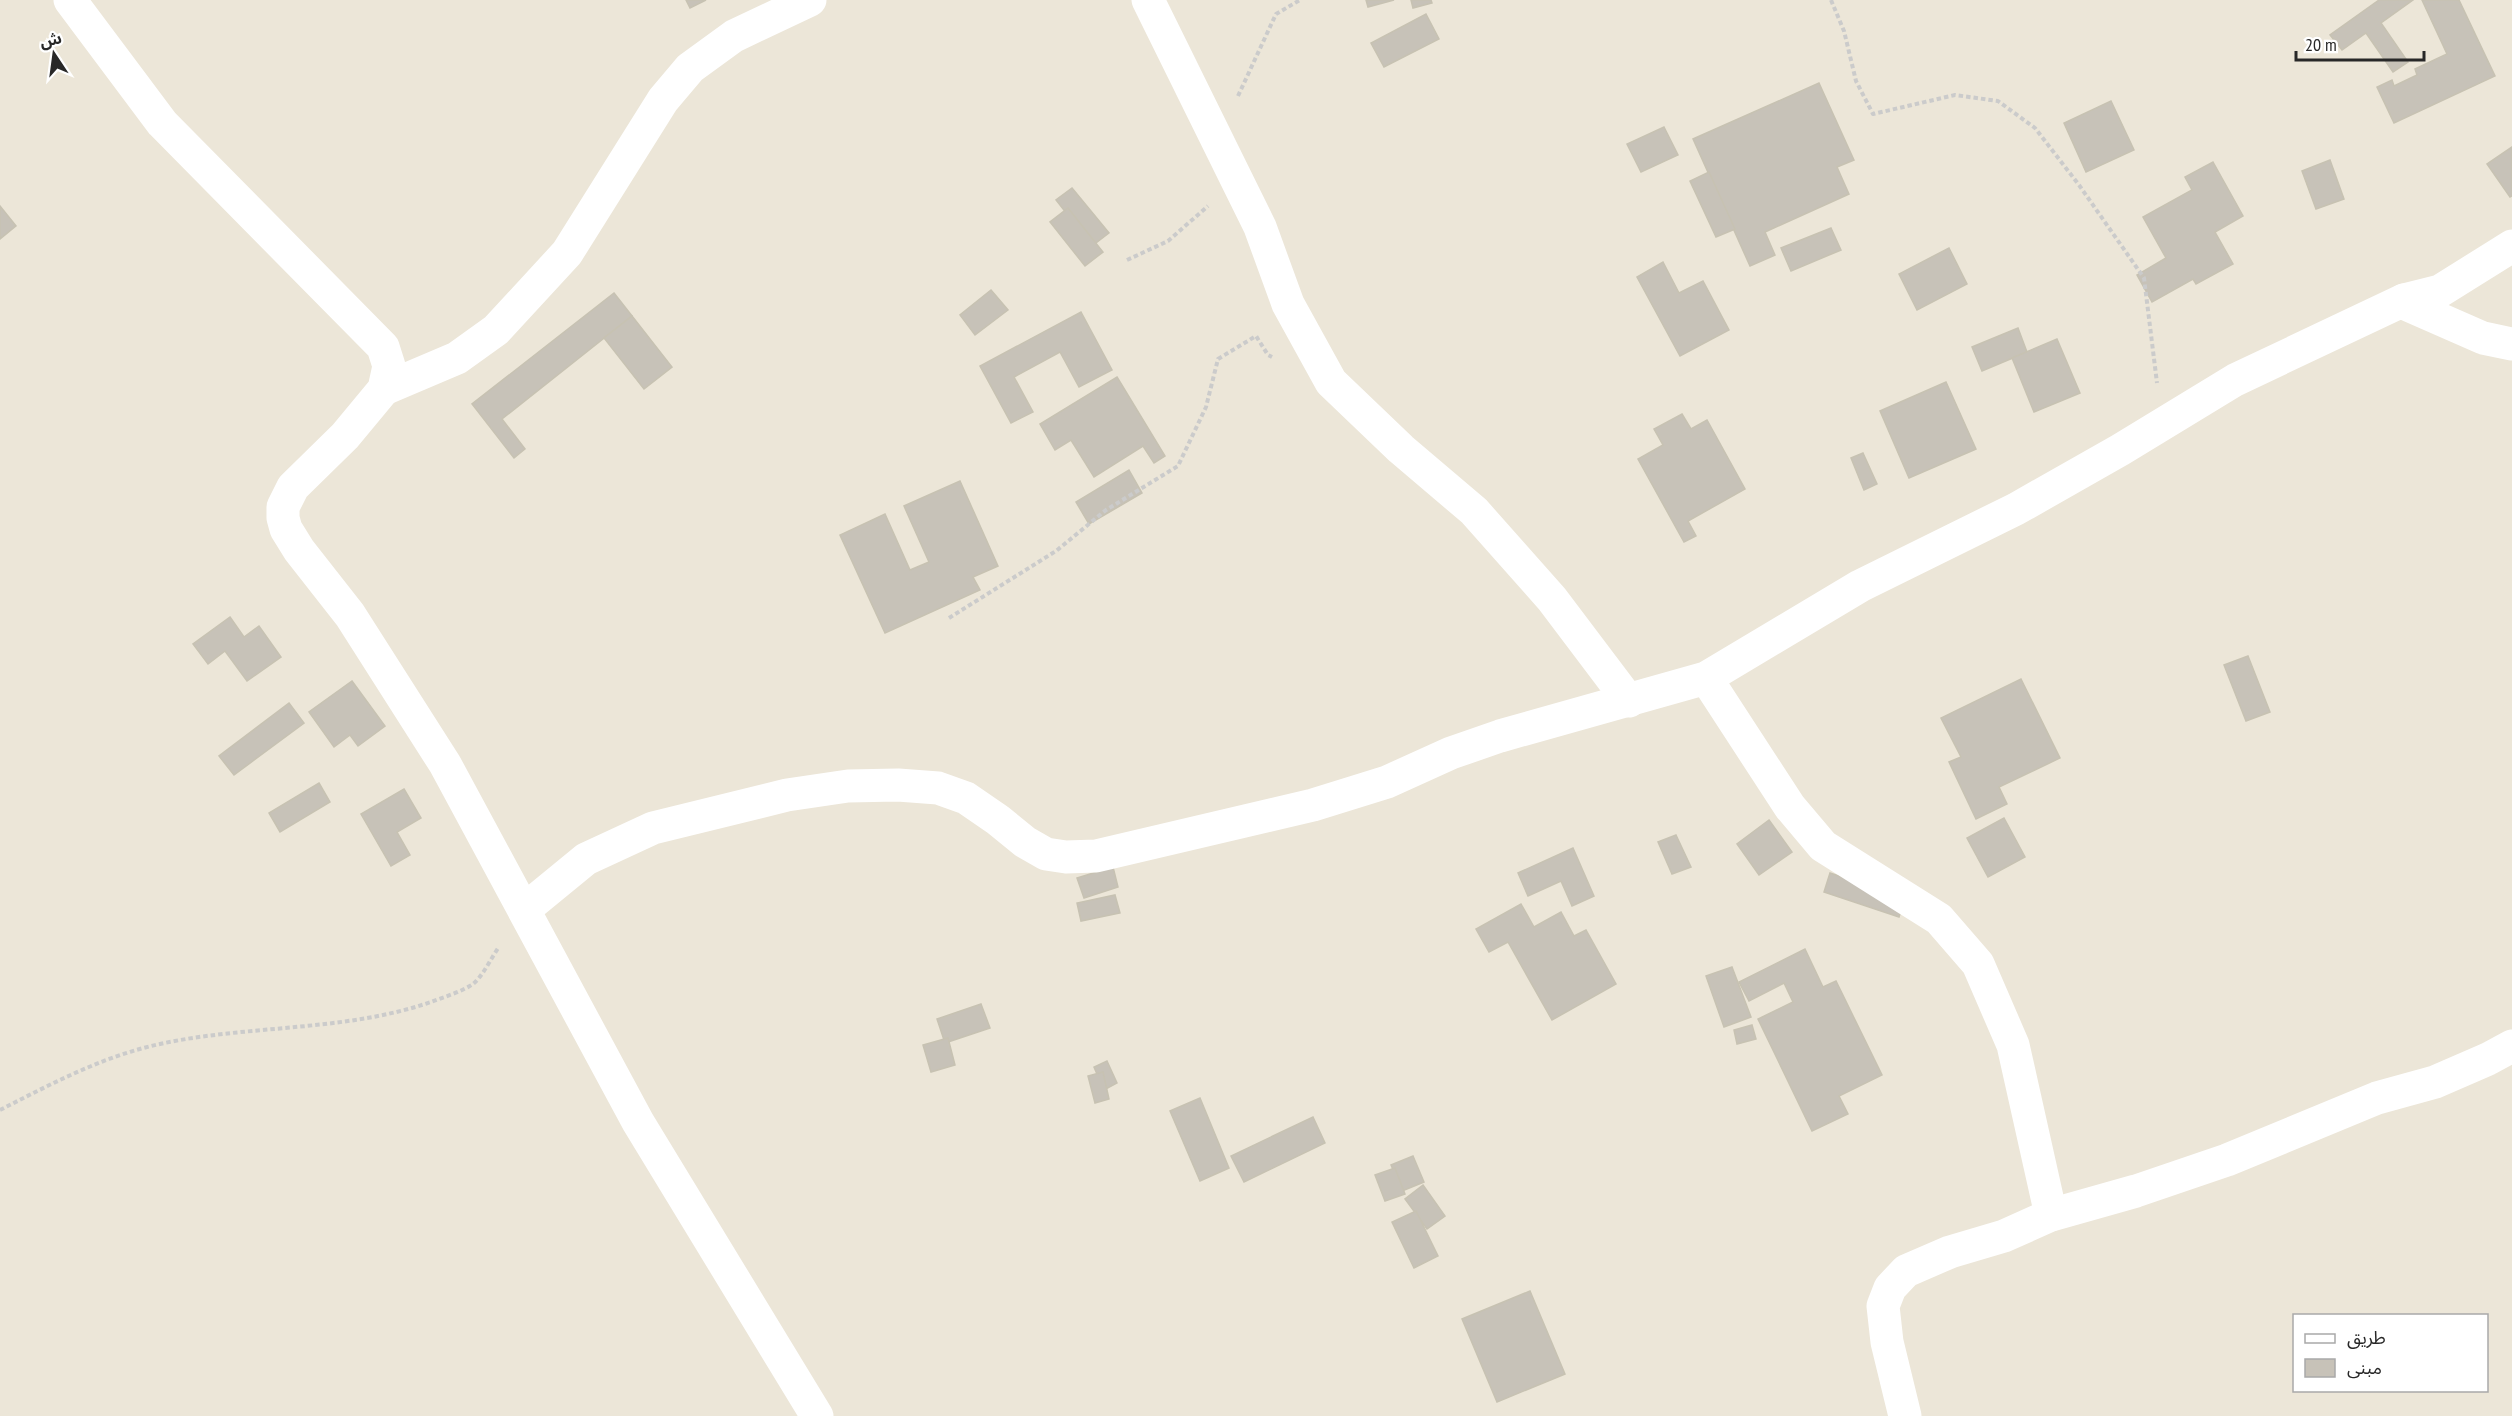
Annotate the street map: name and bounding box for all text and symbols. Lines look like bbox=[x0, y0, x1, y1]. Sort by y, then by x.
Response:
north arrow bbox=[24, 24, 84, 84]
scale bar bbox=[2296, 24, 2424, 62]
text: ش bbox=[38, 27, 64, 52]
text: 20 m bbox=[2305, 33, 2337, 56]
legend bbox=[2293, 1314, 2488, 1392]
text: طريق bbox=[2347, 1326, 2386, 1349]
text: مبنى bbox=[2347, 1356, 2382, 1379]

